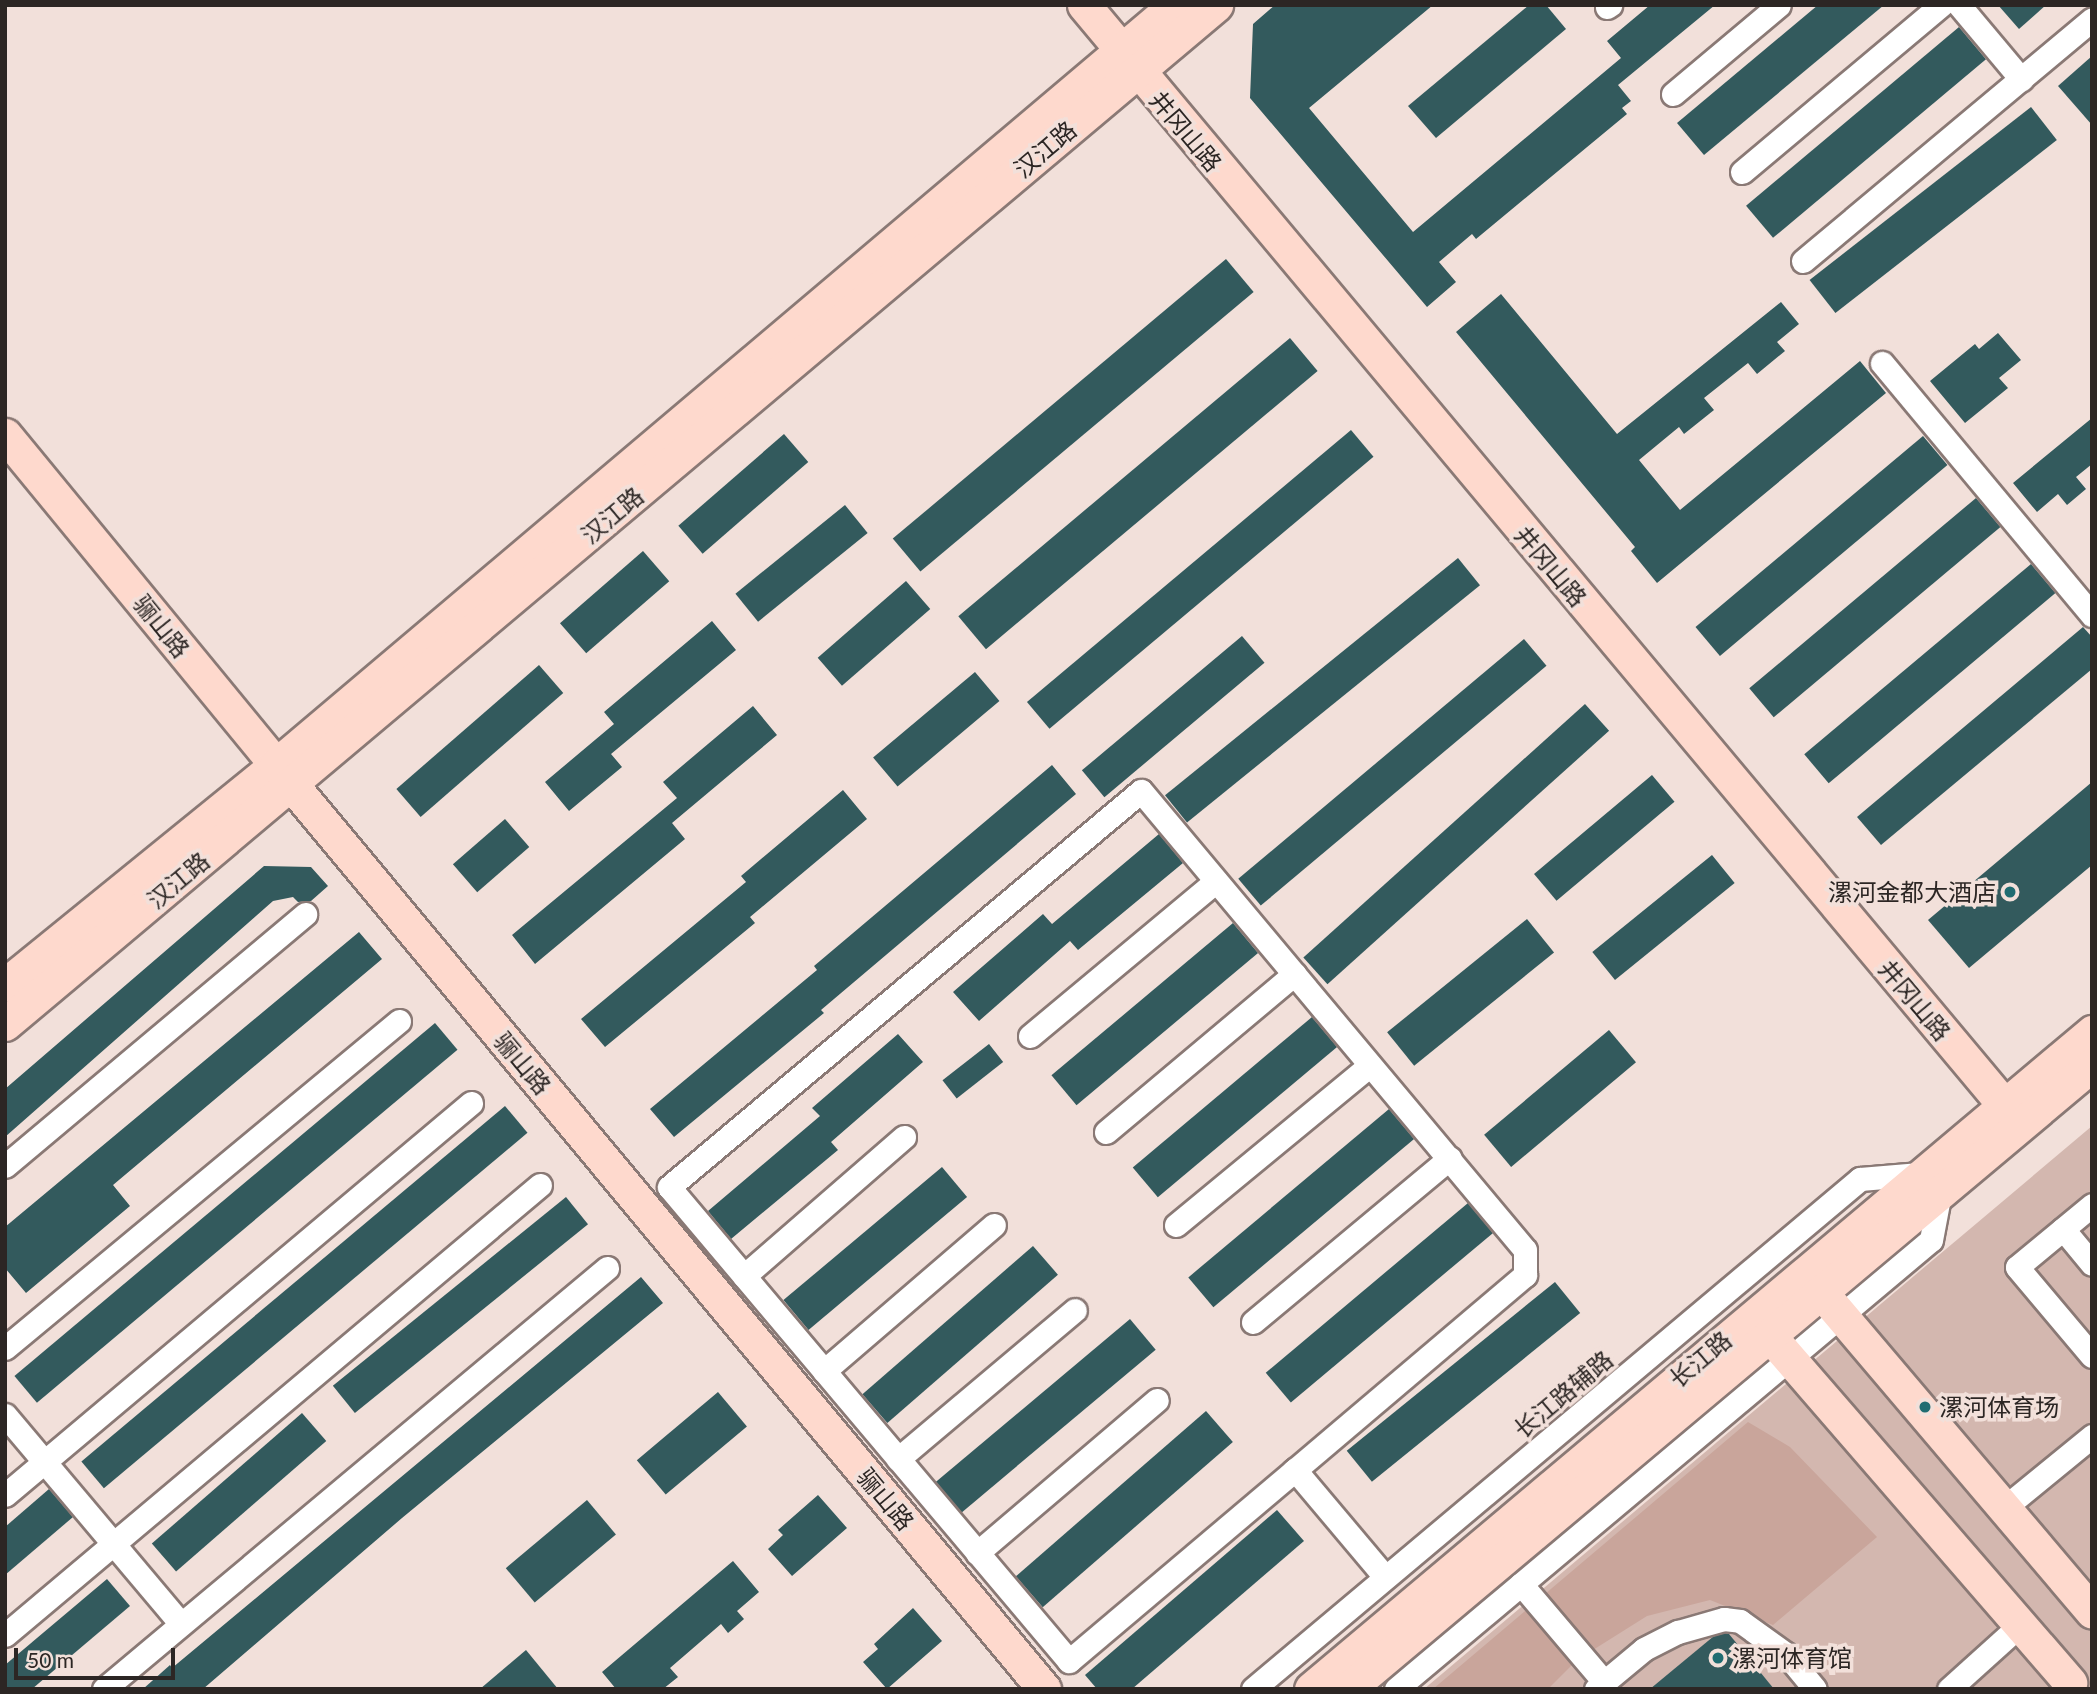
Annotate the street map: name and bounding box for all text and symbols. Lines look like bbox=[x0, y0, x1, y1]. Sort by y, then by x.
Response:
street label: 井冈山路 bbox=[1144, 85, 1228, 177]
street label: 汉江路 bbox=[1008, 115, 1082, 183]
street label: 汉江路 bbox=[575, 481, 649, 549]
street label: 井冈山路 bbox=[1509, 520, 1593, 612]
street label: 骊山路 bbox=[128, 589, 196, 663]
street label: 汉江路 bbox=[141, 846, 215, 914]
place label: 漯河金都大酒店 bbox=[1828, 878, 1996, 906]
marker: 漯河金都大酒店 bbox=[2002, 884, 2018, 900]
street label: 井冈山路 bbox=[1873, 954, 1957, 1046]
street label: 骊山路 bbox=[489, 1026, 557, 1100]
street label: 长江路 bbox=[1663, 1325, 1737, 1393]
street label: 长江路辅路 bbox=[1508, 1344, 1618, 1444]
place label: 漯河体育场 bbox=[1939, 1393, 2059, 1421]
marker: 漯河体育场 bbox=[1917, 1399, 1933, 1415]
street label: 骊山路 bbox=[852, 1462, 920, 1536]
scale bar bbox=[18, 1634, 178, 1678]
place label: 漯河体育馆 bbox=[1732, 1644, 1852, 1672]
text: 50 m bbox=[27, 1647, 74, 1672]
marker: 漯河体育馆 bbox=[1710, 1650, 1726, 1666]

